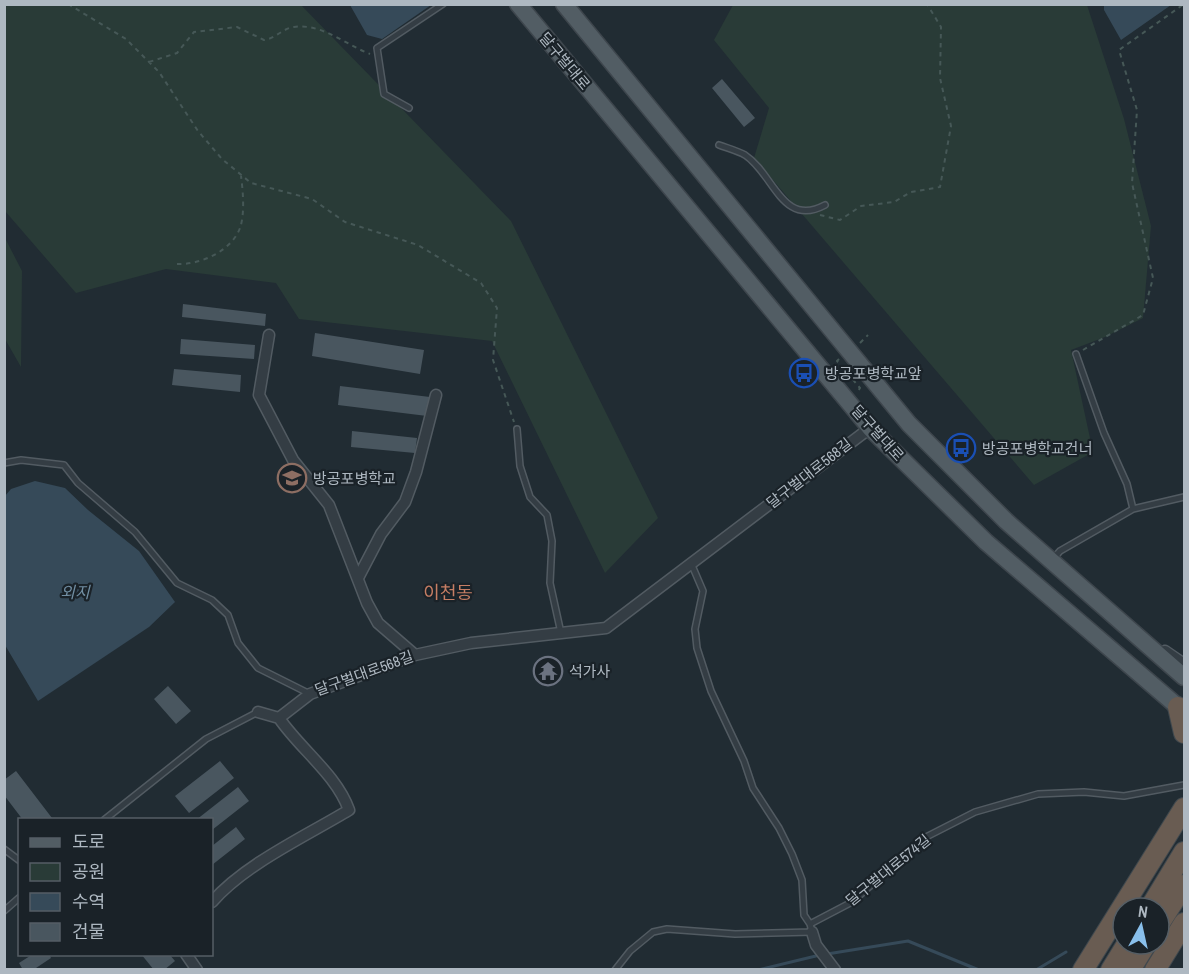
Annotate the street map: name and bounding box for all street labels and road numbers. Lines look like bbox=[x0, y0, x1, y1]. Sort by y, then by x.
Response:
street label: 달구벌대로 bbox=[535, 28, 595, 94]
street label: 달구벌대로 bbox=[847, 400, 909, 466]
street label: 달구벌대로568길 bbox=[762, 433, 856, 513]
street label: 달구벌대로568길 bbox=[312, 645, 416, 701]
street label: 달구벌대로574길 bbox=[841, 829, 935, 911]

